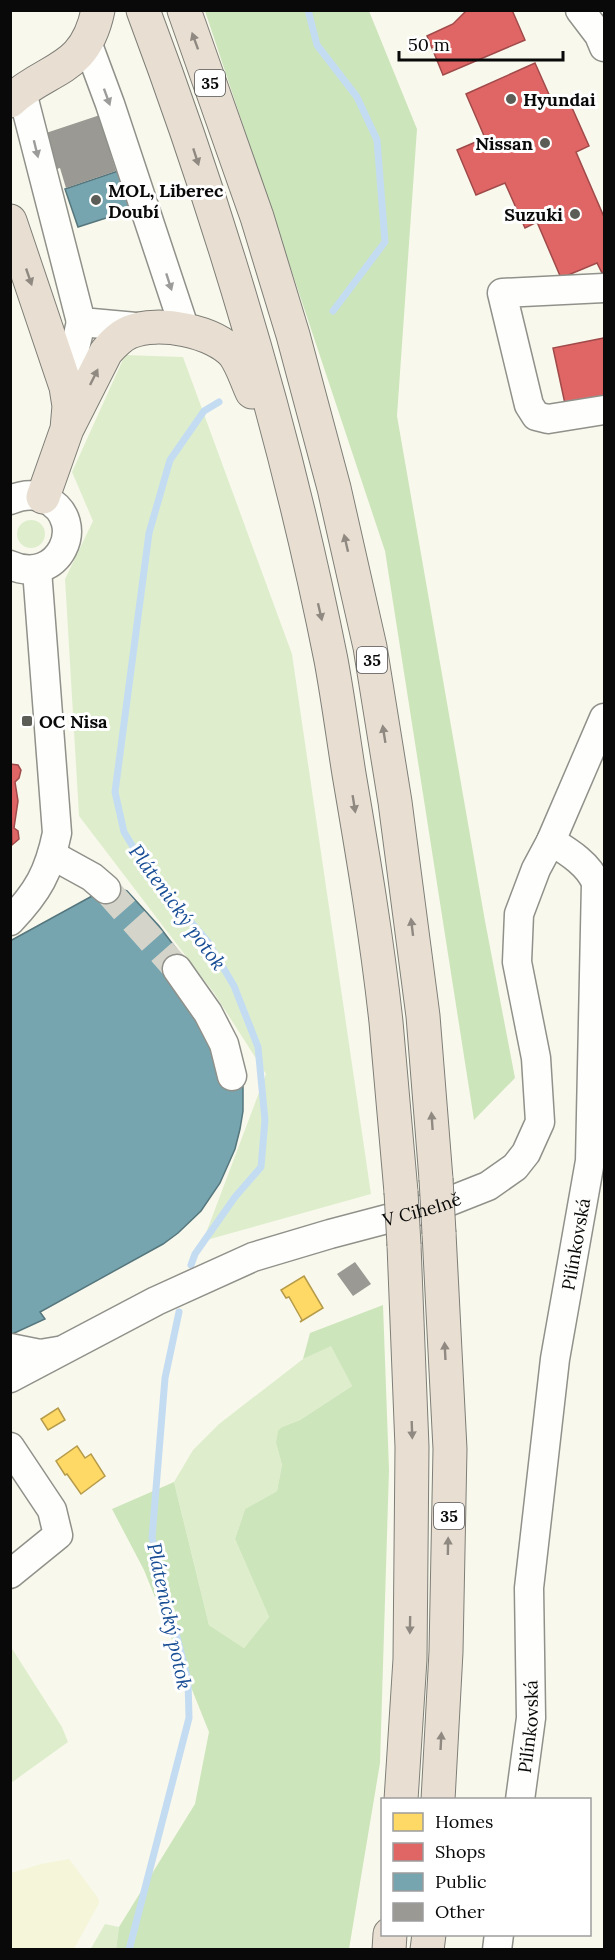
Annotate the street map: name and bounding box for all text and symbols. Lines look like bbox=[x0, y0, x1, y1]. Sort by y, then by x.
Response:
scale bar bbox=[399, 24, 562, 62]
one-way arrow bbox=[190, 32, 200, 50]
text: 50 m bbox=[408, 33, 450, 56]
road number: 35 bbox=[195, 70, 225, 96]
one-way arrow bbox=[103, 88, 113, 106]
place label: Hyundai bbox=[523, 88, 596, 111]
marker: Hyundai bbox=[504, 92, 518, 106]
place label: Nissan bbox=[475, 132, 534, 155]
marker: Nissan bbox=[538, 136, 552, 150]
one-way arrow bbox=[32, 140, 42, 158]
one-way arrow bbox=[191, 148, 201, 166]
place label: MOL, Liberec Doubí bbox=[108, 179, 224, 223]
marker: MOL, Liberec Doubí bbox=[89, 193, 103, 207]
place label: Suzuki bbox=[504, 203, 563, 226]
marker: Suzuki bbox=[568, 207, 582, 221]
one-way arrow bbox=[25, 268, 34, 286]
one-way arrow bbox=[164, 273, 174, 291]
one-way arrow bbox=[89, 369, 98, 386]
one-way arrow bbox=[341, 534, 351, 552]
one-way arrow bbox=[316, 603, 325, 622]
road number: 35 bbox=[357, 647, 387, 673]
place label: OC Nisa bbox=[39, 710, 108, 733]
marker: OC Nisa bbox=[20, 714, 34, 728]
one-way arrow bbox=[380, 725, 389, 744]
one-way arrow bbox=[350, 794, 359, 813]
water label: Plátenický potok bbox=[124, 839, 232, 975]
one-way arrow bbox=[407, 918, 416, 937]
one-way arrow bbox=[427, 1112, 436, 1131]
street label: V Cihelně bbox=[379, 1186, 464, 1231]
street label: Pilínkovská bbox=[556, 1196, 595, 1292]
one-way arrow bbox=[441, 1342, 450, 1361]
one-way arrow bbox=[407, 1420, 416, 1439]
road number: 35 bbox=[434, 1503, 464, 1529]
one-way arrow bbox=[443, 1537, 453, 1556]
water label: Plátenický potok bbox=[142, 1540, 198, 1692]
one-way arrow bbox=[405, 1615, 415, 1634]
street label: Pilínkovská bbox=[512, 1680, 543, 1774]
one-way arrow bbox=[437, 1732, 446, 1751]
legend bbox=[381, 1798, 591, 1936]
text: Homes bbox=[435, 1810, 493, 1833]
text: Shops bbox=[435, 1840, 486, 1863]
text: Public bbox=[435, 1870, 487, 1893]
text: Other bbox=[435, 1900, 485, 1923]

